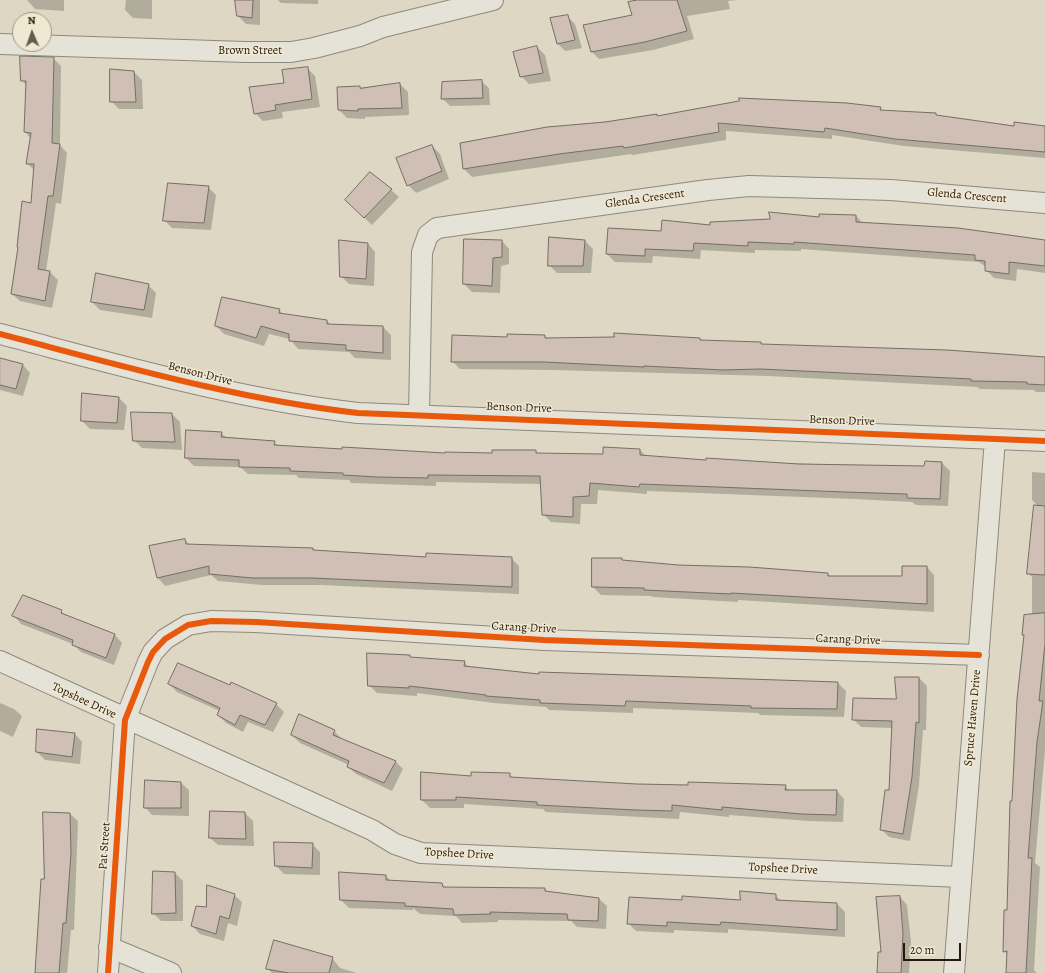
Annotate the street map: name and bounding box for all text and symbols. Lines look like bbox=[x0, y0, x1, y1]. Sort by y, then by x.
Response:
north arrow bbox=[12, 12, 52, 52]
text: N bbox=[27, 13, 36, 28]
street label: Brown Street bbox=[218, 44, 282, 58]
street label: Glenda Crescent bbox=[927, 185, 1007, 207]
street label: Glenda Crescent bbox=[604, 186, 686, 212]
street label: Benson Drive bbox=[166, 359, 234, 389]
street label: Benson Drive bbox=[486, 400, 552, 416]
street label: Benson Drive bbox=[809, 413, 875, 429]
street label: Carang Drive bbox=[491, 619, 557, 637]
street label: Carang Drive bbox=[815, 632, 881, 648]
street label: Spruce Haven Drive bbox=[962, 669, 984, 767]
street label: Topshee Drive bbox=[49, 680, 119, 722]
street label: Pat Street bbox=[96, 822, 114, 870]
street label: Topshee Drive bbox=[424, 845, 494, 863]
street label: Topshee Drive bbox=[748, 860, 818, 878]
scale bar bbox=[905, 935, 963, 961]
text: 20 m bbox=[910, 942, 934, 958]

